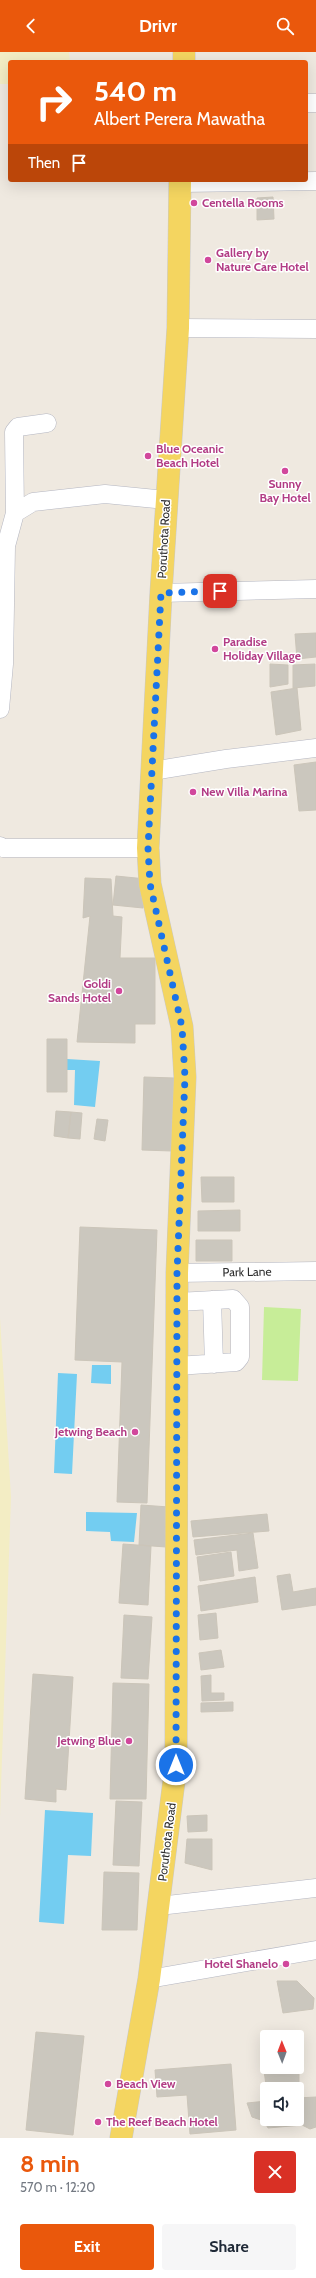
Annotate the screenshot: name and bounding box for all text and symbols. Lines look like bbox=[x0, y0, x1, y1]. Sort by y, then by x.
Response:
icon: back bbox=[20, 15, 42, 37]
text: Drivr bbox=[139, 15, 177, 37]
icon: search bbox=[274, 15, 296, 37]
text: 540 m bbox=[94, 74, 177, 108]
icon: right bbox=[28, 76, 80, 128]
text: Albert Perera Mawatha bbox=[94, 108, 265, 130]
icon: arrive bbox=[68, 152, 90, 174]
text: Then bbox=[28, 154, 60, 172]
place label: Centella Rooms bbox=[202, 195, 284, 210]
marker: Centella Rooms bbox=[189, 198, 199, 208]
place label: Gallery by Nature Care Hotel bbox=[216, 245, 309, 274]
marker: Gallery by Nature Care Hotel bbox=[203, 255, 213, 265]
place label: Blue Oceanic Beach Hotel bbox=[156, 441, 224, 470]
marker: Blue Oceanic Beach Hotel bbox=[143, 451, 153, 461]
marker: Sunny Bay Hotel bbox=[280, 466, 290, 476]
place label: Sunny Bay Hotel bbox=[259, 476, 311, 505]
street label: Poruthota Road bbox=[154, 499, 173, 579]
pin bbox=[203, 574, 237, 608]
icon: arrive bbox=[209, 580, 231, 602]
place label: Paradise Holiday Village bbox=[223, 634, 301, 663]
marker: Paradise Holiday Village bbox=[210, 644, 220, 654]
place label: New Villa Marina bbox=[201, 784, 288, 799]
marker: New Villa Marina bbox=[188, 787, 198, 797]
place label: Goldi Sands Hotel bbox=[48, 976, 111, 1005]
marker: Goldi Sands Hotel bbox=[114, 986, 124, 996]
street label: Park Lane bbox=[222, 1264, 272, 1279]
place label: Jetwing Beach bbox=[54, 1424, 127, 1439]
marker: Jetwing Beach bbox=[130, 1427, 140, 1437]
place label: Jetwing Blue bbox=[56, 1733, 121, 1748]
marker: Jetwing Blue bbox=[124, 1736, 134, 1746]
position arrow bbox=[155, 1744, 197, 1786]
street label: Poruthota Road bbox=[154, 1802, 179, 1882]
place label: Hotel Shanelo bbox=[204, 1956, 278, 1971]
marker: Hotel Shanelo bbox=[281, 1959, 291, 1969]
north arrow bbox=[260, 2030, 304, 2074]
map controls bbox=[260, 2030, 304, 2126]
place label: Beach View bbox=[116, 2076, 176, 2091]
marker: Beach View bbox=[103, 2079, 113, 2089]
button: sound bbox=[260, 2082, 304, 2126]
place label: The Reef Beach Hotel bbox=[106, 2114, 218, 2129]
marker: The Reef Beach Hotel bbox=[93, 2117, 103, 2127]
text: 8 min bbox=[20, 2149, 80, 2178]
button: close bbox=[254, 2151, 296, 2193]
text: 570 m · 12:20 bbox=[20, 2179, 95, 2195]
button: Exit bbox=[20, 2224, 154, 2270]
button: Share bbox=[162, 2224, 296, 2270]

